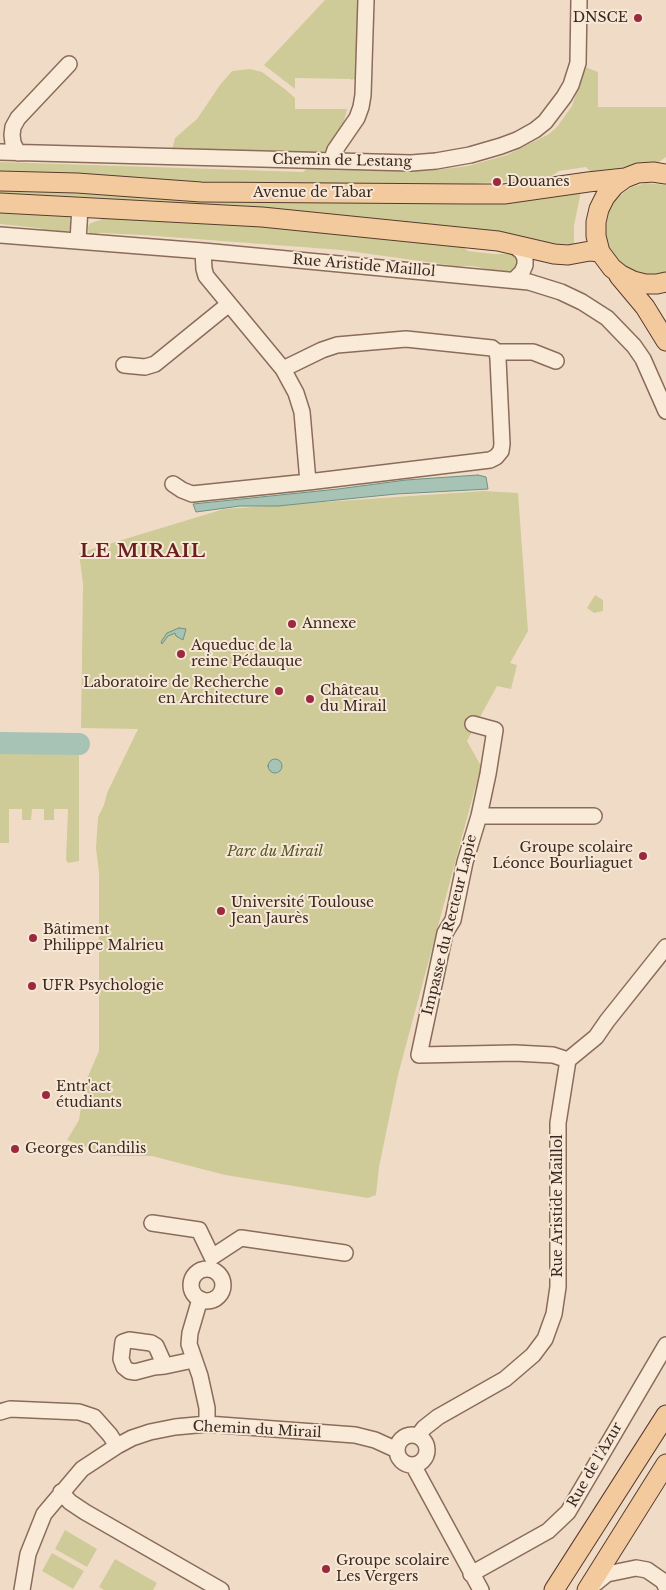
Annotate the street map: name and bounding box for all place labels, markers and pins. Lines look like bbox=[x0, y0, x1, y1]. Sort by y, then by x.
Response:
place label: DNSCE bbox=[573, 10, 628, 26]
marker: DNSCE bbox=[632, 12, 644, 24]
place label: Douanes bbox=[507, 174, 570, 190]
marker: Douanes bbox=[491, 176, 503, 188]
place label: Annexe bbox=[302, 616, 356, 632]
marker: Annexe bbox=[286, 618, 298, 630]
place label: Aqueduc de la reine Pédauque bbox=[191, 638, 302, 670]
marker: Aqueduc de la reine Pédauque bbox=[175, 648, 187, 660]
place label: Laboratoire de Recherche en Architecture bbox=[83, 675, 269, 708]
place label: Château du Mirail bbox=[320, 683, 387, 716]
marker: Laboratoire de Recherche en Architecture bbox=[273, 685, 285, 697]
marker: Château du Mirail bbox=[304, 693, 316, 705]
place label: Groupe scolaire Léonce Bourliaguet bbox=[492, 840, 633, 872]
marker: Groupe scolaire Léonce Bourliaguet bbox=[637, 850, 649, 862]
place label: Université Toulouse Jean Jaurès bbox=[231, 895, 374, 928]
marker: Université Toulouse Jean Jaurès bbox=[215, 905, 227, 917]
place label: Bâtiment Philippe Malrieu bbox=[43, 922, 164, 954]
marker: Bâtiment Philippe Malrieu bbox=[27, 932, 39, 944]
place label: UFR Psychologie bbox=[42, 978, 164, 994]
marker: UFR Psychologie bbox=[26, 980, 38, 992]
place label: Entr'act étudiants bbox=[56, 1079, 122, 1112]
marker: Entr'act étudiants bbox=[40, 1089, 52, 1101]
place label: Georges Candilis bbox=[25, 1141, 146, 1157]
marker: Georges Candilis bbox=[9, 1143, 21, 1155]
place label: Groupe scolaire Les Vergers bbox=[336, 1553, 449, 1585]
marker: Groupe scolaire Les Vergers bbox=[320, 1563, 332, 1575]

